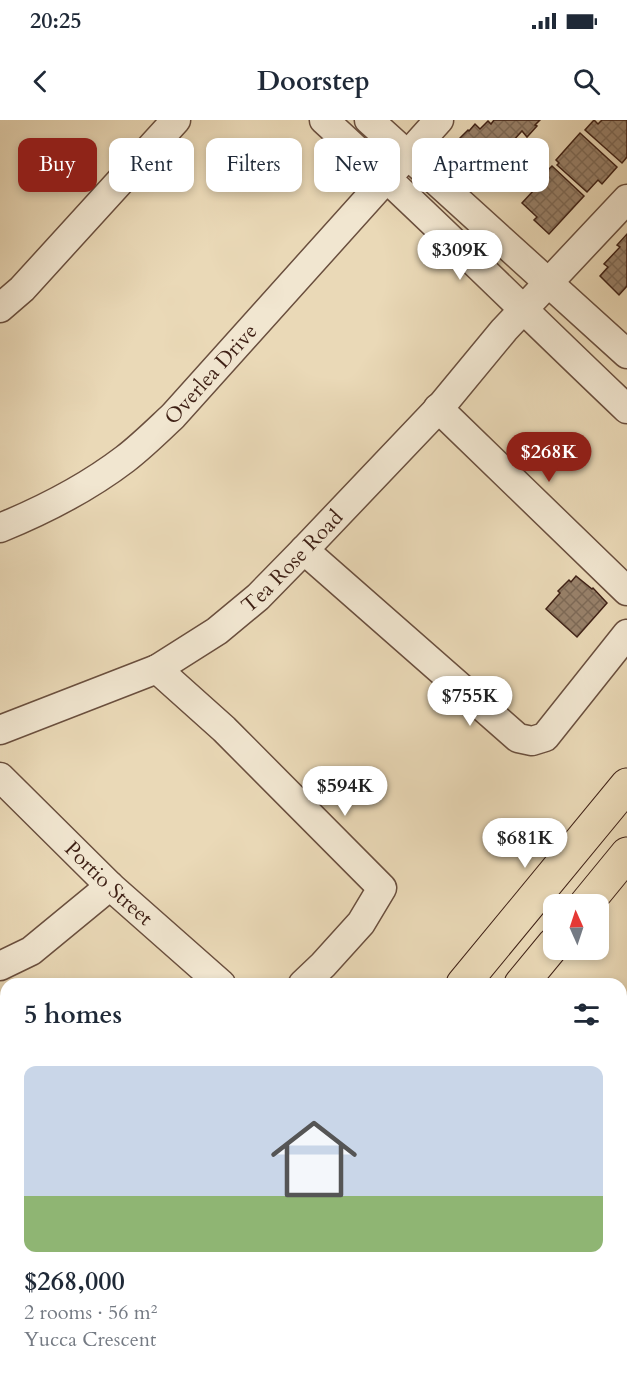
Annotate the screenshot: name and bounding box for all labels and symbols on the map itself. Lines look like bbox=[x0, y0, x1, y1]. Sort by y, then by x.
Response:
pin: $309K bbox=[418, 230, 502, 281]
street label: Overlea Drive bbox=[158, 318, 264, 431]
pin: $268K bbox=[507, 432, 591, 483]
street label: Tea Rose Road bbox=[235, 504, 350, 620]
pin: $755K bbox=[428, 676, 512, 727]
pin: $594K bbox=[303, 766, 387, 817]
pin: $681K bbox=[483, 818, 567, 869]
street label: Portio Street bbox=[58, 835, 159, 933]
north arrow bbox=[543, 894, 609, 960]

